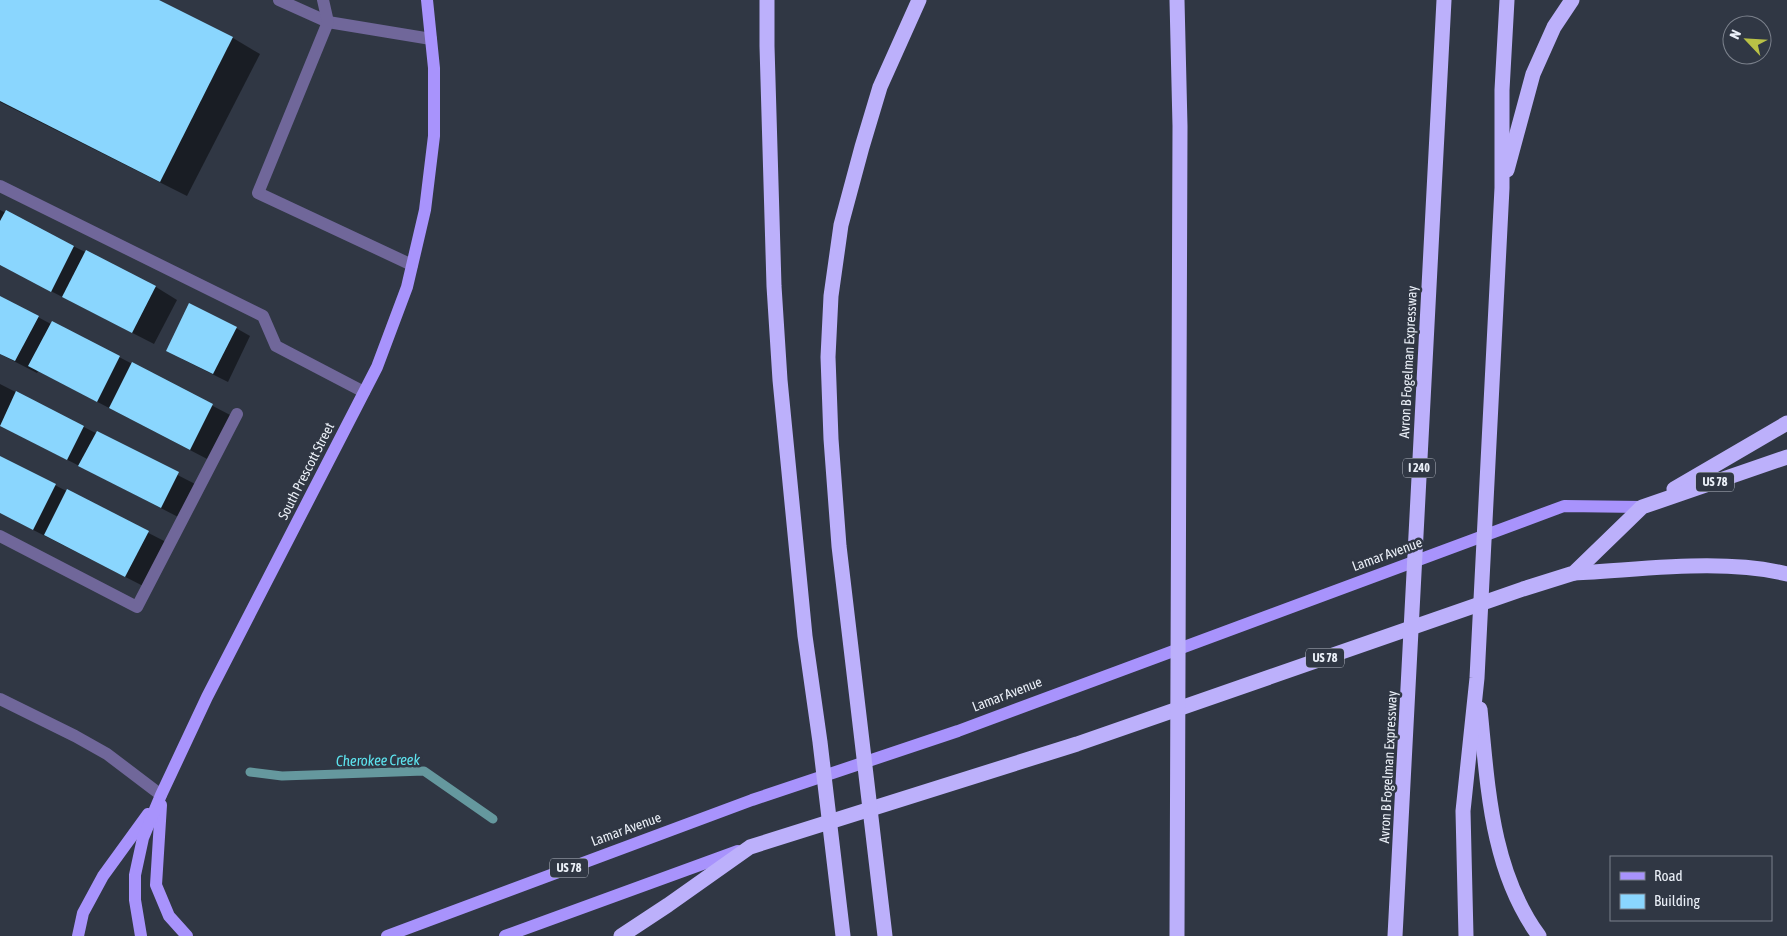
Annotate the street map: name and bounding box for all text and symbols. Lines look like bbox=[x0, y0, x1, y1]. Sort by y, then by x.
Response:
north arrow bbox=[1722, 15, 1772, 65]
text: N bbox=[1726, 27, 1744, 42]
street label: Avron B Fogelman Expressway bbox=[1396, 285, 1420, 439]
street label: South Prescott Street bbox=[275, 420, 337, 522]
road number: I 240 bbox=[1403, 458, 1435, 478]
road number: US 78 bbox=[1696, 472, 1734, 492]
street label: Lamar Avenue bbox=[1350, 534, 1424, 574]
road number: US 78 bbox=[1306, 648, 1344, 668]
street label: Lamar Avenue bbox=[970, 673, 1044, 715]
street label: Avron B Fogelman Expressway bbox=[1376, 690, 1400, 844]
water label: Cherokee Creek bbox=[336, 751, 421, 769]
street label: Lamar Avenue bbox=[589, 809, 663, 849]
legend bbox=[1610, 856, 1772, 921]
road number: US 78 bbox=[550, 858, 588, 878]
text: Road bbox=[1654, 867, 1683, 884]
text: Building bbox=[1654, 892, 1700, 909]

